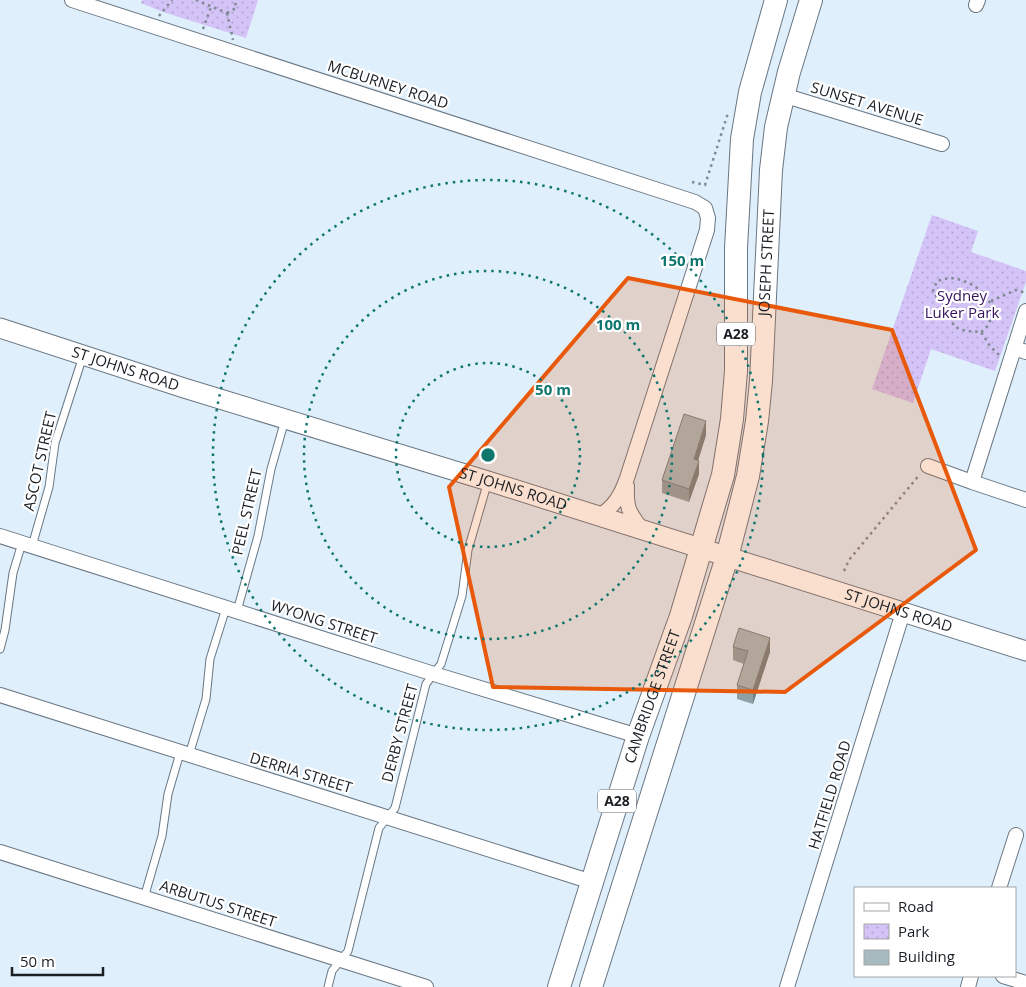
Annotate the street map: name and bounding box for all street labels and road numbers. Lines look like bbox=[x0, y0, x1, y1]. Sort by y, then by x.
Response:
street label: MCBURNEY ROAD bbox=[325, 55, 451, 113]
street label: SUNSET AVENUE bbox=[809, 76, 926, 130]
street label: JOSEPH STREET bbox=[753, 208, 778, 319]
road number: A28 bbox=[717, 322, 755, 346]
street label: ST JOHNS ROAD bbox=[69, 341, 182, 395]
street label: ASCOT STREET bbox=[18, 408, 60, 513]
street label: ST JOHNS ROAD bbox=[457, 462, 570, 514]
street label: PEEL STREET bbox=[226, 466, 266, 557]
street label: ST JOHNS ROAD bbox=[842, 583, 955, 636]
street label: WYONG STREET bbox=[269, 594, 381, 648]
street label: CAMBRIDGE STREET bbox=[619, 626, 685, 766]
street label: DERBY STREET bbox=[376, 681, 422, 784]
street label: HATFIELD ROAD bbox=[803, 738, 855, 852]
street label: DERRIA STREET bbox=[248, 747, 356, 797]
road number: A28 bbox=[598, 789, 636, 812]
street label: ARBUTUS STREET bbox=[158, 875, 280, 932]

